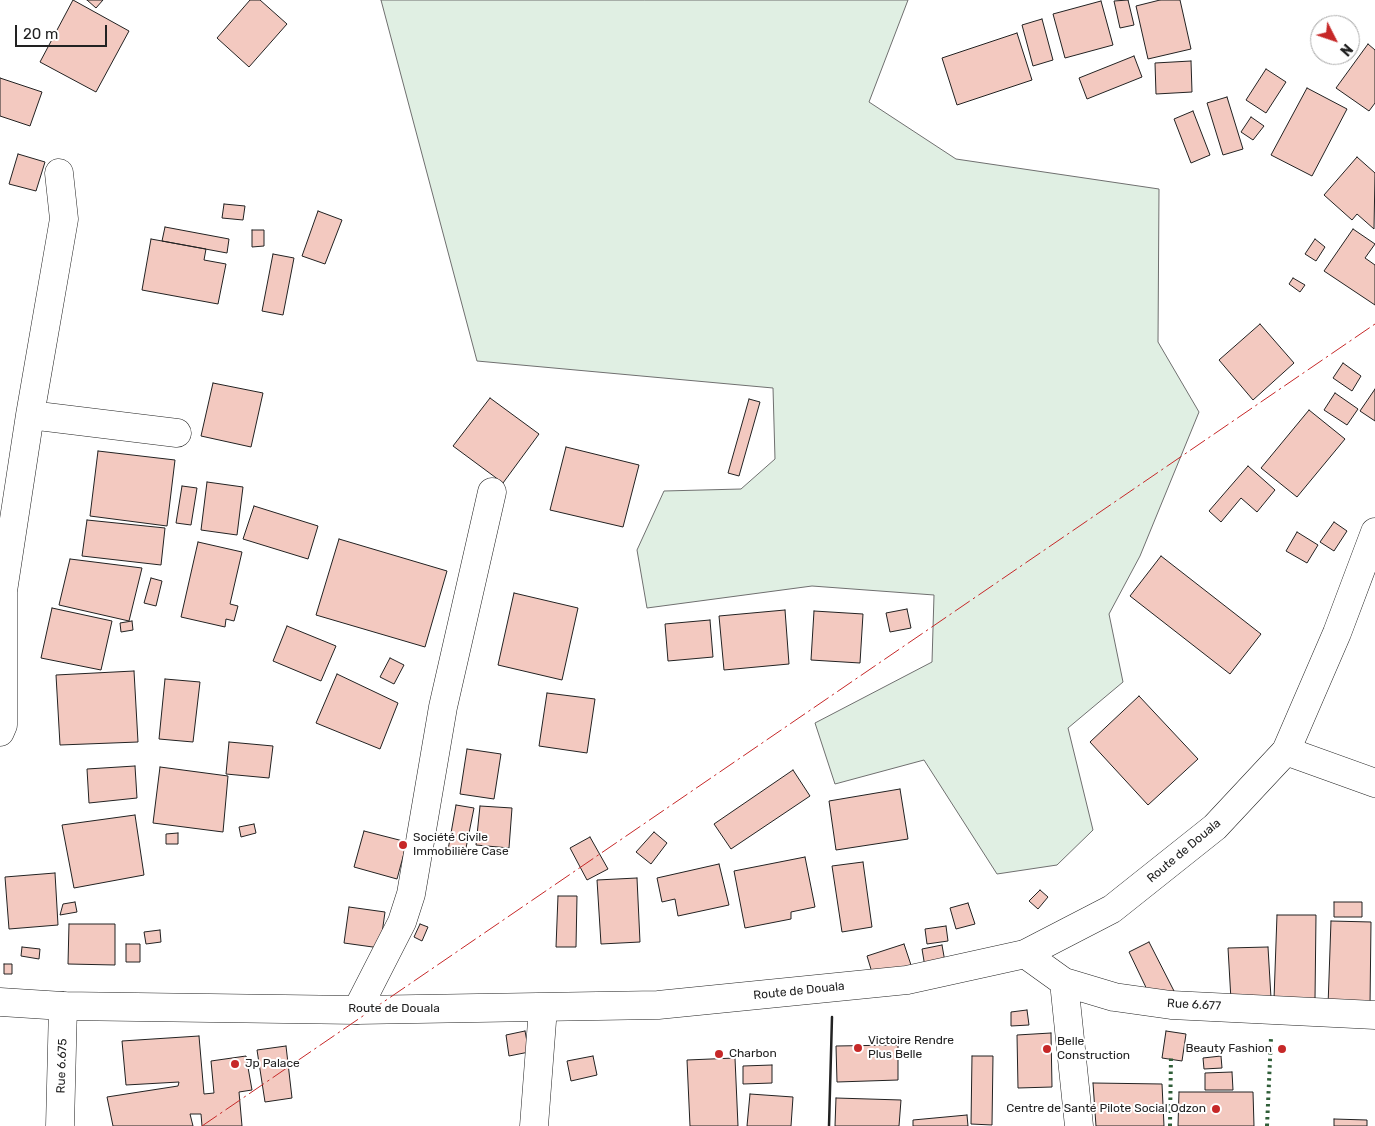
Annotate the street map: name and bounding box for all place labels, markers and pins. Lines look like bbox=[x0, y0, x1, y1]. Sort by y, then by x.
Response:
place label: Société Civile Immobilière Case bbox=[413, 831, 509, 859]
marker: Société Civile Immobilière Case bbox=[397, 839, 409, 851]
place label: Victoire Rendre Plus Belle bbox=[868, 1034, 954, 1062]
place label: Belle Construction bbox=[1057, 1035, 1130, 1063]
marker: Victoire Rendre Plus Belle bbox=[852, 1042, 864, 1054]
place label: Beauty Fashion bbox=[1185, 1042, 1272, 1056]
marker: Belle Construction bbox=[1041, 1043, 1053, 1055]
marker: Beauty Fashion bbox=[1276, 1043, 1288, 1055]
place label: Charbon bbox=[729, 1047, 777, 1061]
marker: Charbon bbox=[713, 1048, 725, 1060]
place label: Jp Palace bbox=[245, 1057, 300, 1071]
marker: Jp Palace bbox=[229, 1058, 241, 1070]
place label: Centre de Santé Pilote Social Odzon bbox=[1006, 1102, 1206, 1116]
marker: Centre de Santé Pilote Social Odzon bbox=[1210, 1103, 1222, 1115]

